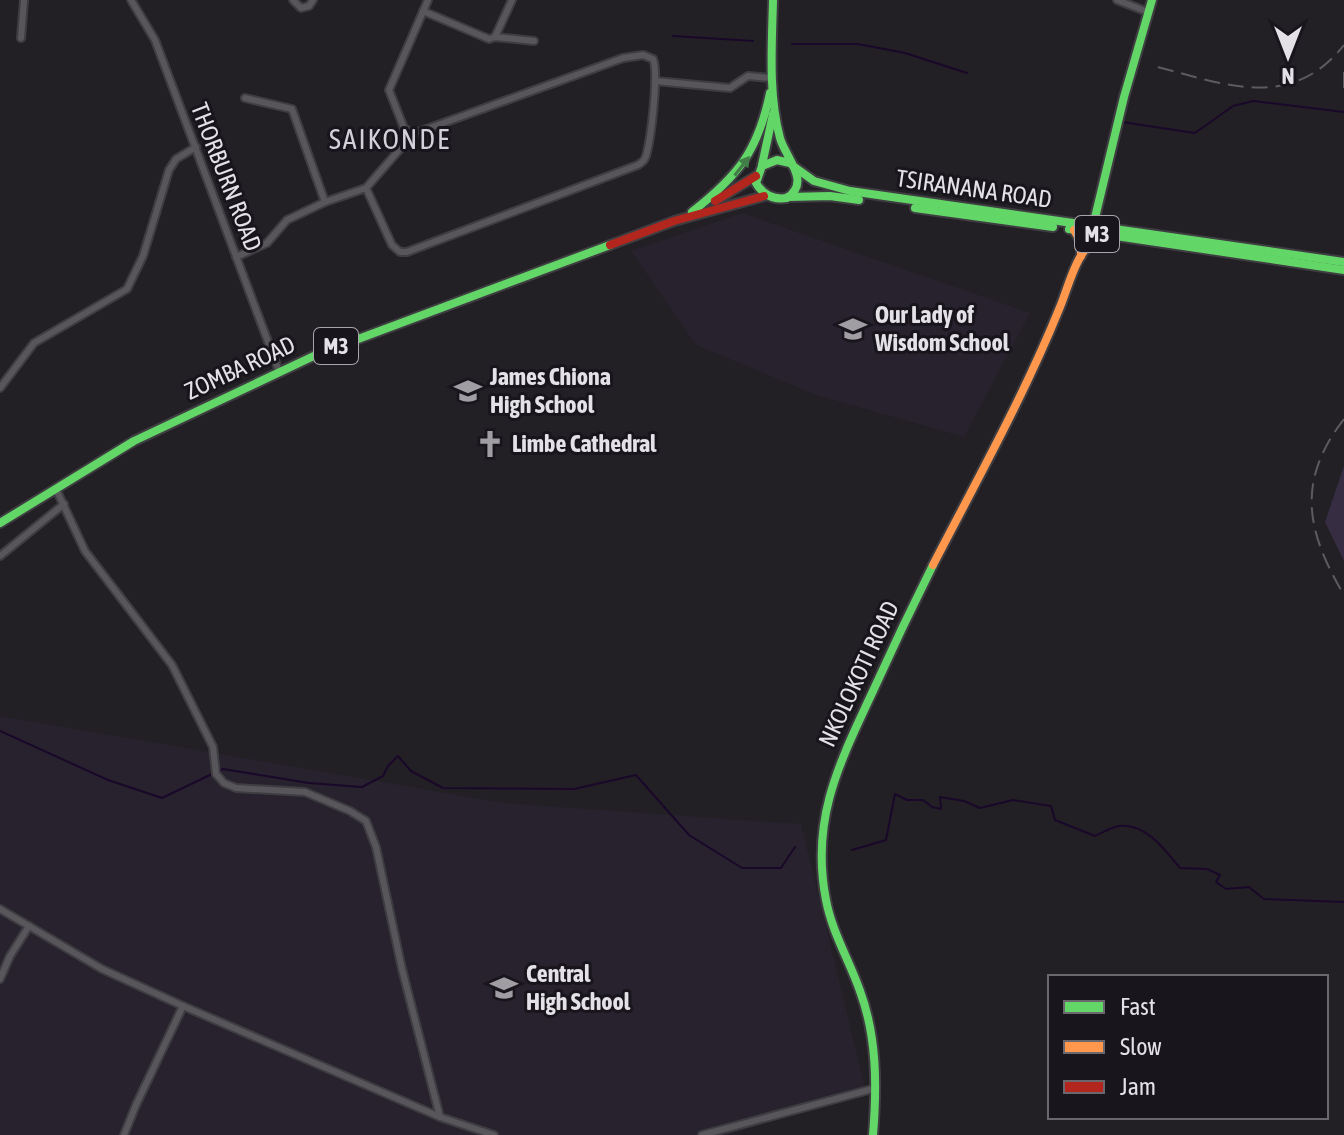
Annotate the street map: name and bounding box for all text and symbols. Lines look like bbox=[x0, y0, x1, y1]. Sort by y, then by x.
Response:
north arrow bbox=[1248, 16, 1328, 96]
text: N bbox=[1282, 63, 1294, 89]
street label: THORBURN ROAD bbox=[186, 99, 267, 255]
district label: SAIKONDE bbox=[329, 123, 451, 155]
one-way arrow bbox=[734, 156, 750, 176]
street label: TSIRANANA ROAD bbox=[895, 164, 1053, 213]
road number: M3 bbox=[1075, 216, 1119, 252]
place label: Our Lady of Wisdom School bbox=[874, 301, 1010, 356]
school or university icon: Our Lady of Wisdom School bbox=[838, 314, 868, 344]
road number: M3 bbox=[314, 328, 358, 364]
street label: ZOMBA ROAD bbox=[180, 330, 299, 405]
place label: James Chiona High School bbox=[489, 363, 611, 418]
school or university icon: James Chiona High School bbox=[453, 376, 483, 406]
church icon: Limbe Cathedral bbox=[475, 429, 505, 459]
place label: Limbe Cathedral bbox=[512, 430, 657, 457]
street label: NKOLOKOTI ROAD bbox=[813, 597, 904, 751]
place label: Central High School bbox=[526, 960, 631, 1015]
school or university icon: Central High School bbox=[489, 973, 519, 1003]
legend bbox=[1048, 975, 1328, 1119]
text: Fast bbox=[1120, 993, 1156, 1020]
text: Slow bbox=[1120, 1033, 1162, 1060]
text: Jam bbox=[1120, 1073, 1156, 1100]

